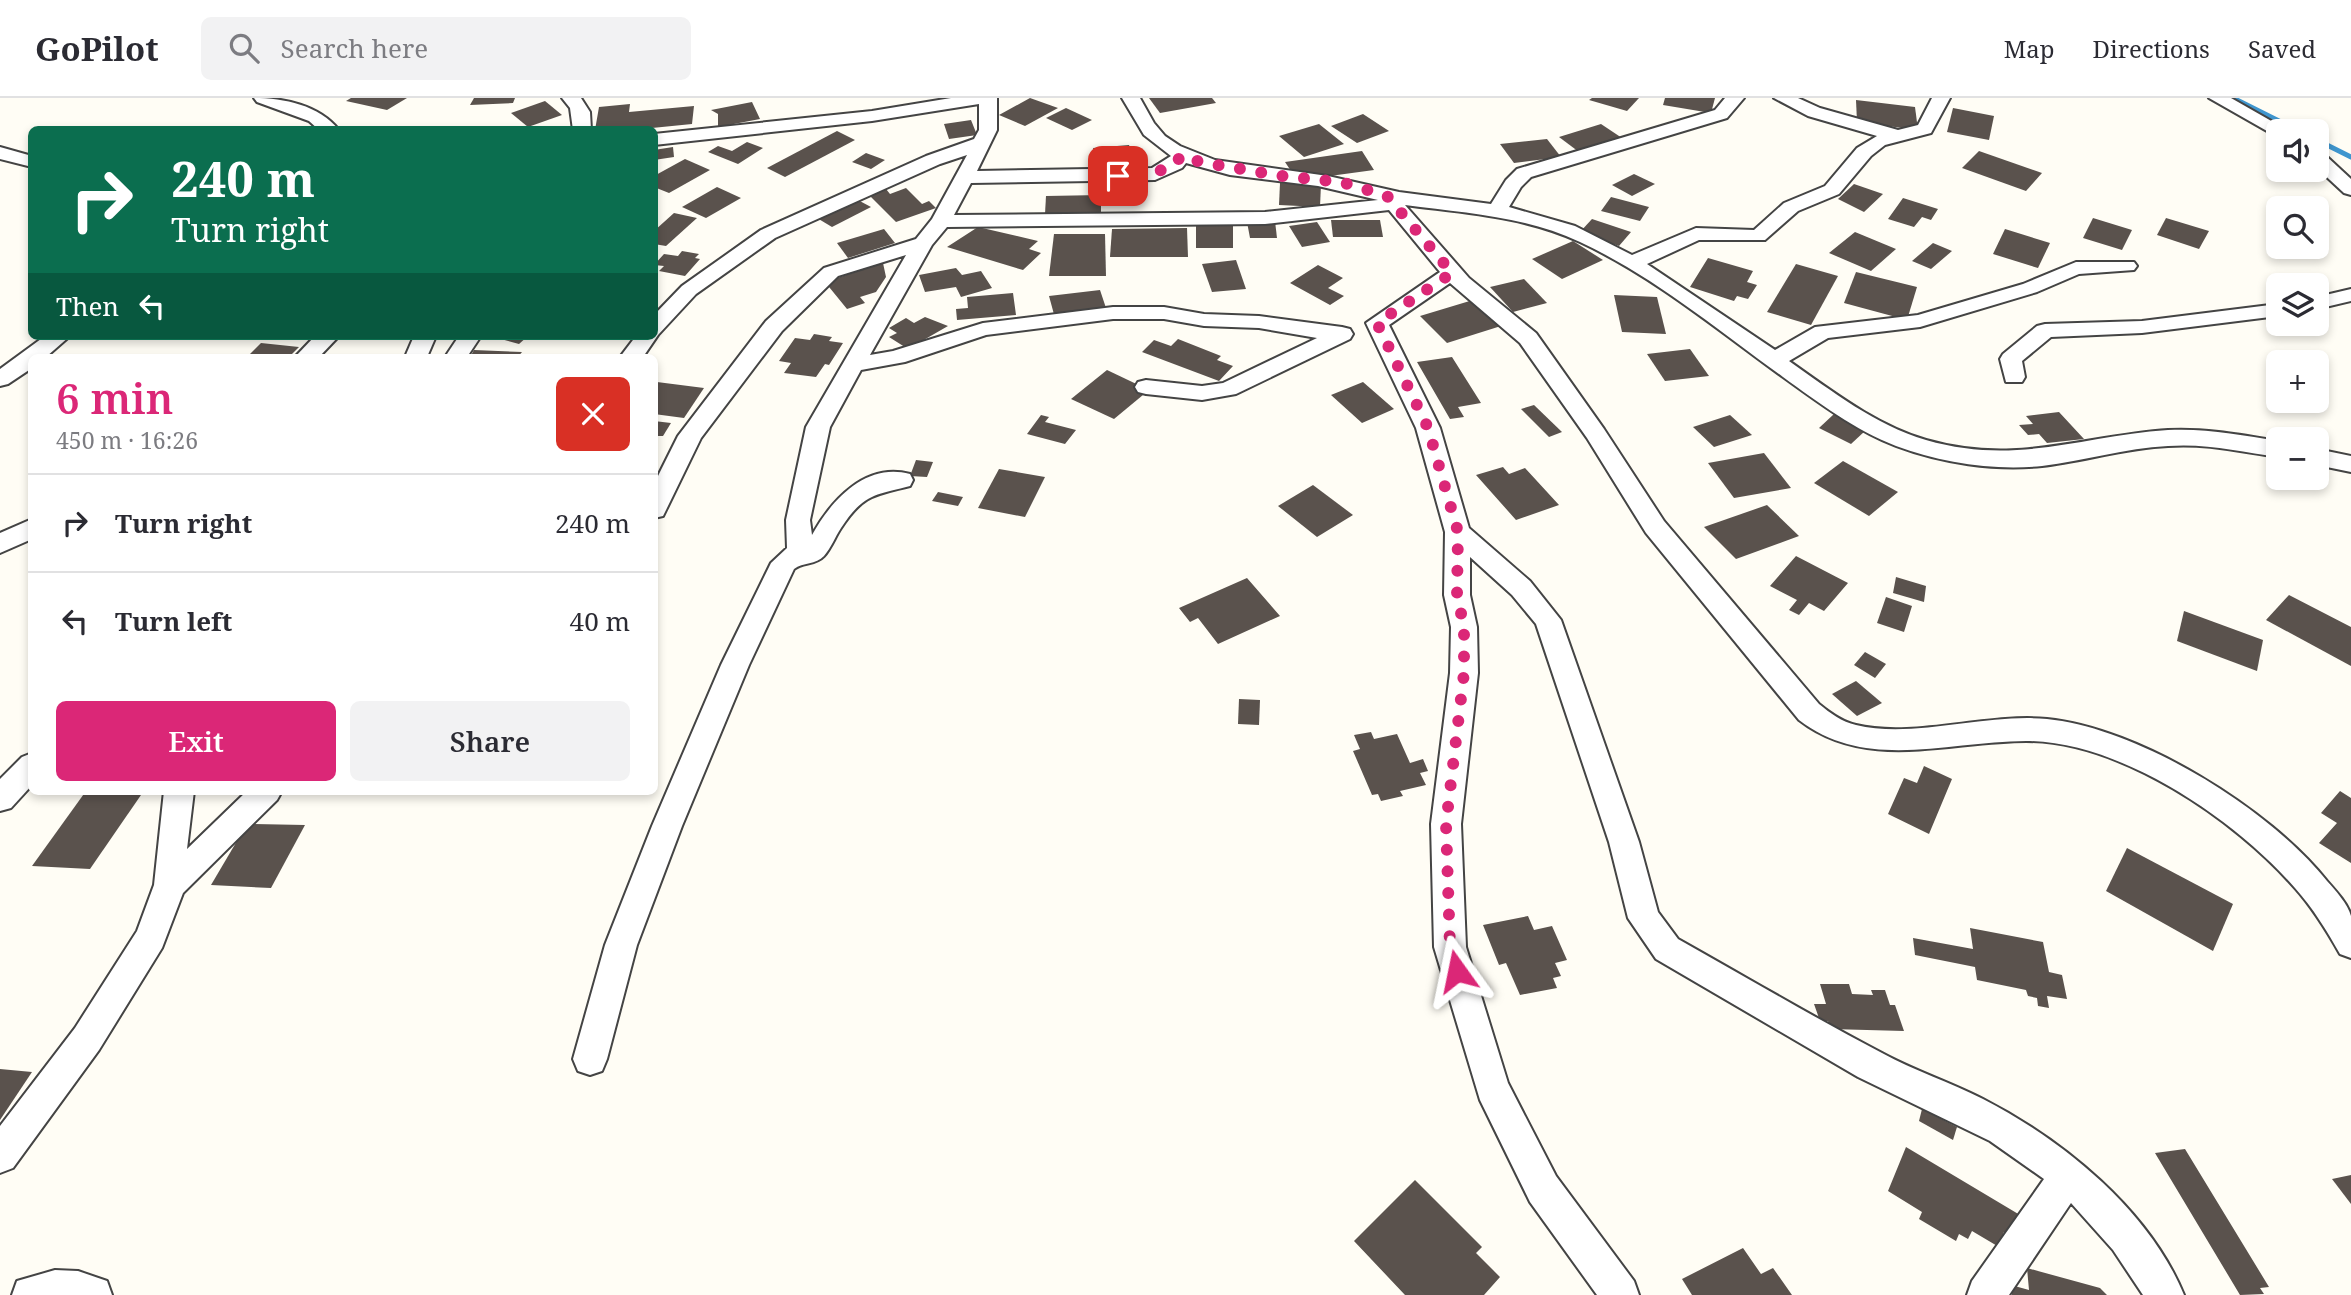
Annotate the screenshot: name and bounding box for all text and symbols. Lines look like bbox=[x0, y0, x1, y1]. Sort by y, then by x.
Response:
search box bbox=[201, 17, 691, 80]
text: GoPilot bbox=[35, 26, 159, 71]
icon: search bbox=[225, 29, 263, 67]
text: Search here bbox=[281, 30, 428, 66]
text: Map bbox=[2004, 32, 2055, 65]
text: Directions bbox=[2093, 32, 2210, 65]
text: Saved bbox=[2248, 32, 2316, 65]
map controls bbox=[2266, 119, 2329, 490]
button: sound bbox=[2266, 119, 2329, 182]
text: 240 m bbox=[171, 145, 315, 211]
pin bbox=[1088, 146, 1148, 206]
icon: right bbox=[56, 154, 147, 245]
icon: arrive bbox=[1099, 157, 1137, 195]
button: search bbox=[2266, 196, 2329, 259]
text: Turn right bbox=[171, 208, 329, 251]
button: layers bbox=[2266, 273, 2329, 336]
icon: left bbox=[133, 287, 171, 325]
text: Then bbox=[56, 288, 119, 324]
button: + bbox=[2266, 350, 2329, 413]
text: 6 min bbox=[56, 369, 173, 426]
button: close bbox=[556, 377, 630, 451]
text: 450 m · 16:26 bbox=[56, 424, 198, 456]
button: − bbox=[2266, 427, 2329, 490]
icon: right bbox=[56, 504, 94, 542]
text: Turn right bbox=[115, 505, 252, 541]
text: 240 m bbox=[555, 505, 630, 541]
icon: left bbox=[56, 602, 94, 640]
text: Turn left bbox=[115, 603, 232, 639]
text: 40 m bbox=[570, 603, 630, 639]
button: Exit bbox=[56, 701, 336, 781]
button: Share bbox=[350, 701, 630, 781]
position arrow bbox=[1420, 934, 1494, 1008]

